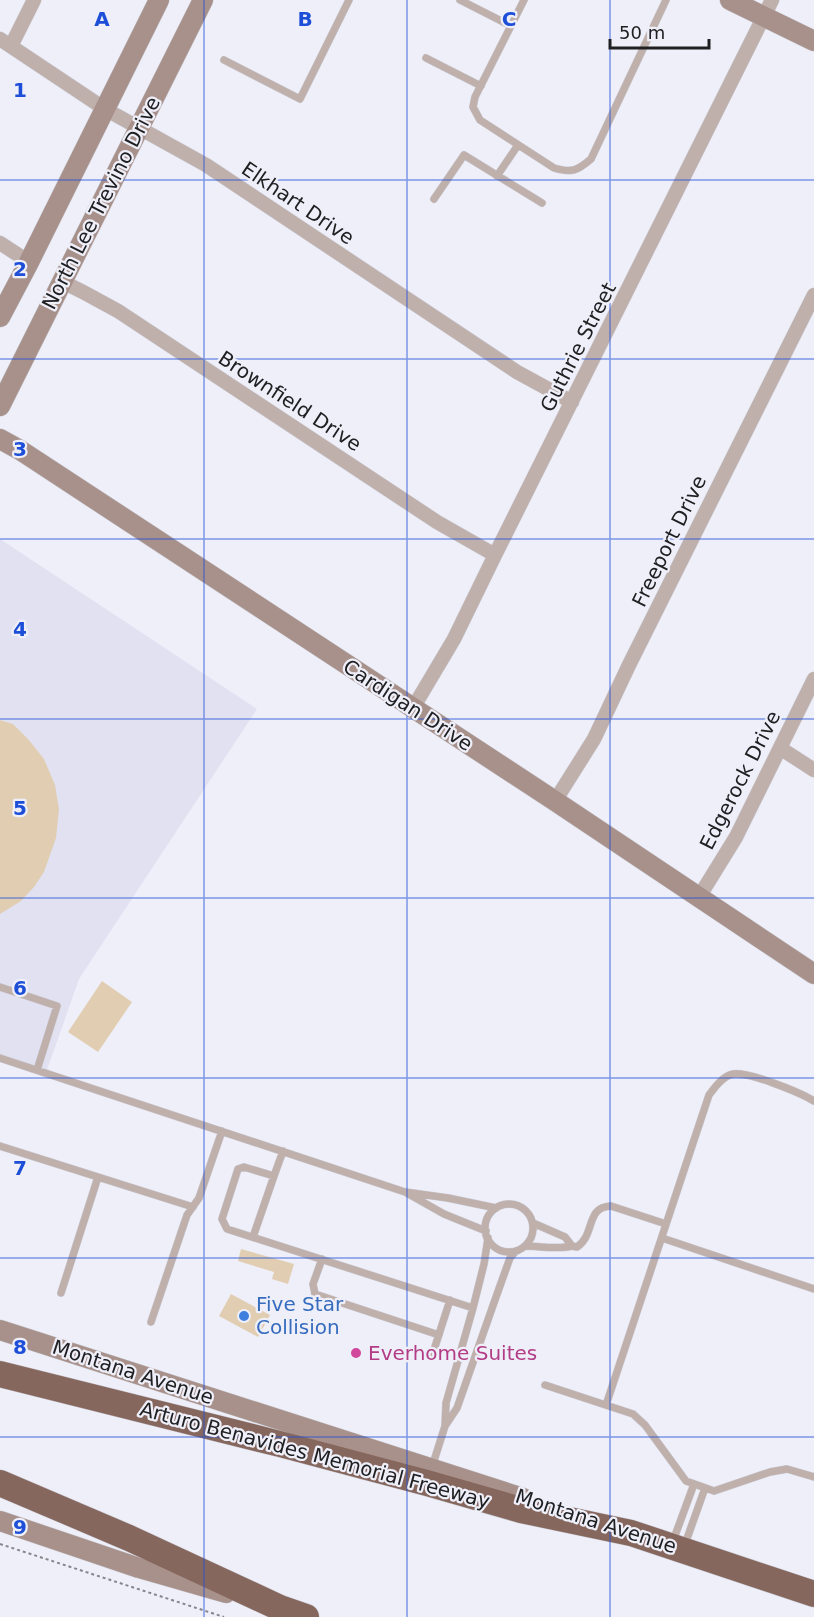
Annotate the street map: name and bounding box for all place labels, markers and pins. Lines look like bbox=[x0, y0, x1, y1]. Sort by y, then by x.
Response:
place label: Five Star Collision bbox=[256, 1292, 344, 1339]
marker: Five Star Collision bbox=[237, 1309, 251, 1323]
place label: Everhome Suites bbox=[368, 1341, 537, 1365]
marker: Everhome Suites bbox=[349, 1346, 363, 1360]

